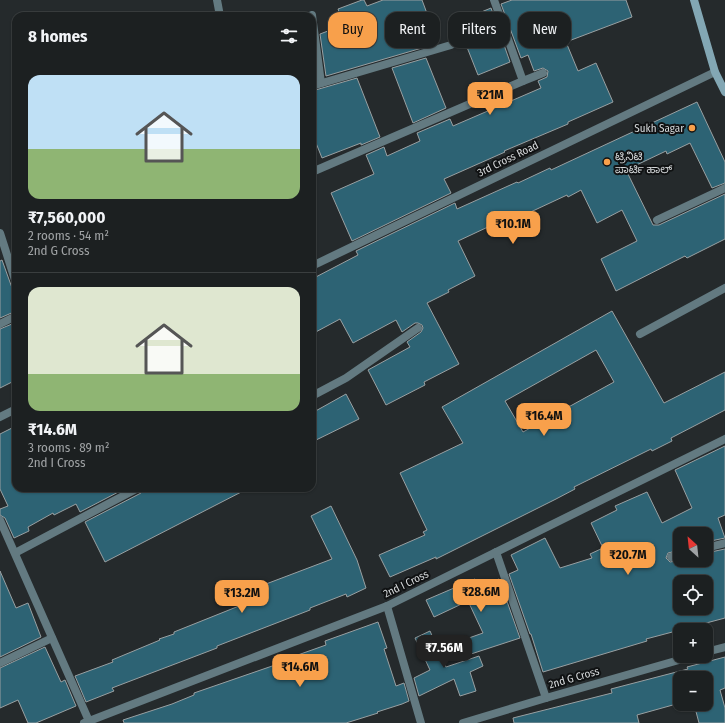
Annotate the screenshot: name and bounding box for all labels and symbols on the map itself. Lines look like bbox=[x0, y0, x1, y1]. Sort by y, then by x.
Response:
pin: ₹21M bbox=[466, 82, 514, 116]
place label: Sukh Sagar bbox=[634, 122, 684, 135]
marker: Sukh Sagar bbox=[687, 123, 697, 133]
street label: 3rd Cross Road bbox=[475, 139, 541, 179]
place label: ಟ್ರಿನಿಟಿ ಪಾರ್ಟಿ ಹಾಲ್ bbox=[615, 150, 673, 176]
marker: ಟ್ರಿನಿಟಿ ಪಾರ್ಟಿ ಹಾಲ್ bbox=[602, 157, 612, 167]
pin: ₹10.1M bbox=[480, 211, 546, 245]
pin: ₹16.4M bbox=[511, 403, 577, 437]
north arrow bbox=[673, 527, 713, 567]
pin: ₹20.7M bbox=[595, 542, 661, 576]
street label: 2nd I Cross bbox=[381, 567, 431, 601]
pin: ₹28.6M bbox=[448, 579, 514, 613]
pin: ₹13.2M bbox=[209, 580, 275, 614]
pin: ₹7.56M bbox=[411, 635, 477, 669]
pin: ₹14.6M bbox=[267, 654, 333, 688]
street label: 2nd G Cross bbox=[547, 664, 601, 691]

